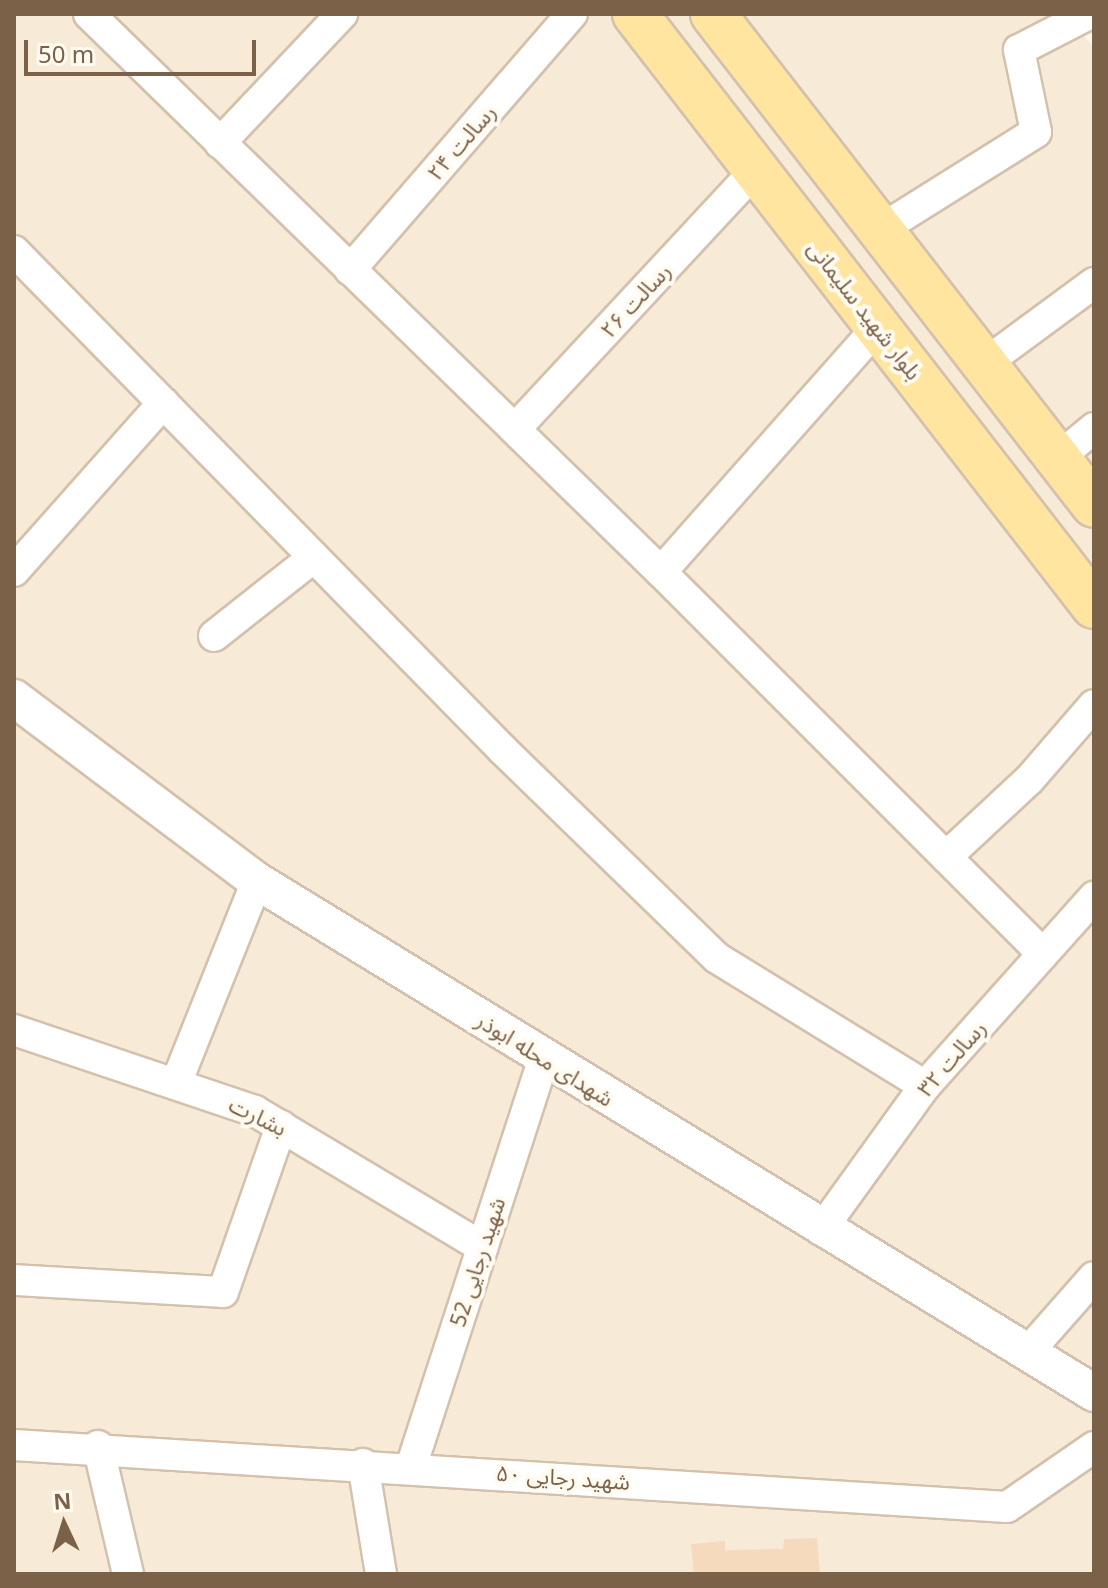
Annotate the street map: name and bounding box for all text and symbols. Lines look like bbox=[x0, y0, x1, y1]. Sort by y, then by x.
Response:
scale bar bbox=[28, 24, 260, 74]
text: 50 m bbox=[38, 37, 94, 70]
street label: رسالت ۲۴ bbox=[421, 99, 501, 185]
street label: بلوار شهید سلیمانی bbox=[802, 235, 928, 385]
street label: رسالت ۲۶ bbox=[594, 257, 676, 343]
street label: شهدای محله ابوذر bbox=[472, 1006, 618, 1112]
street label: رسالت ۳۲ bbox=[911, 1015, 991, 1101]
street label: بشارت bbox=[225, 1091, 291, 1141]
street label: شهید رجایی 52 bbox=[444, 1194, 510, 1330]
street label: شهید رجایی ۵۰ bbox=[495, 1459, 631, 1495]
north arrow bbox=[24, 1484, 104, 1564]
text: N bbox=[52, 1484, 72, 1516]

